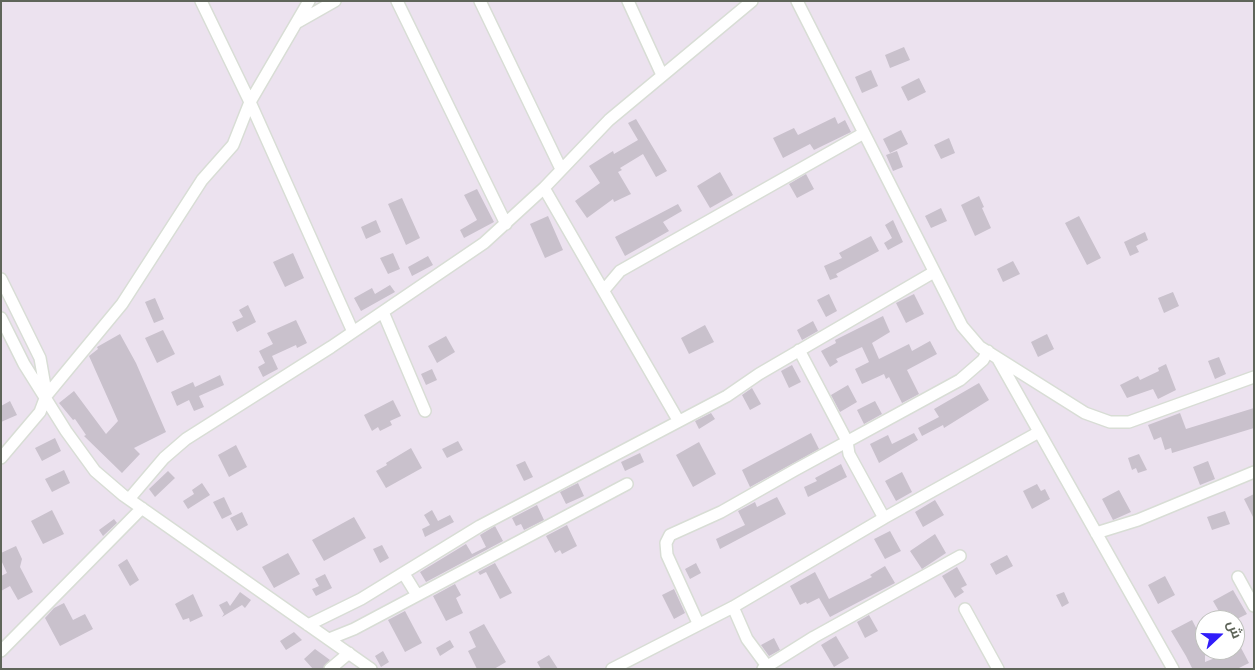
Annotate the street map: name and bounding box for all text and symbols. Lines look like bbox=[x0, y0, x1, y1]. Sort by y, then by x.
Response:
north arrow bbox=[1195, 610, 1245, 660]
text: ش bbox=[1222, 618, 1245, 641]

